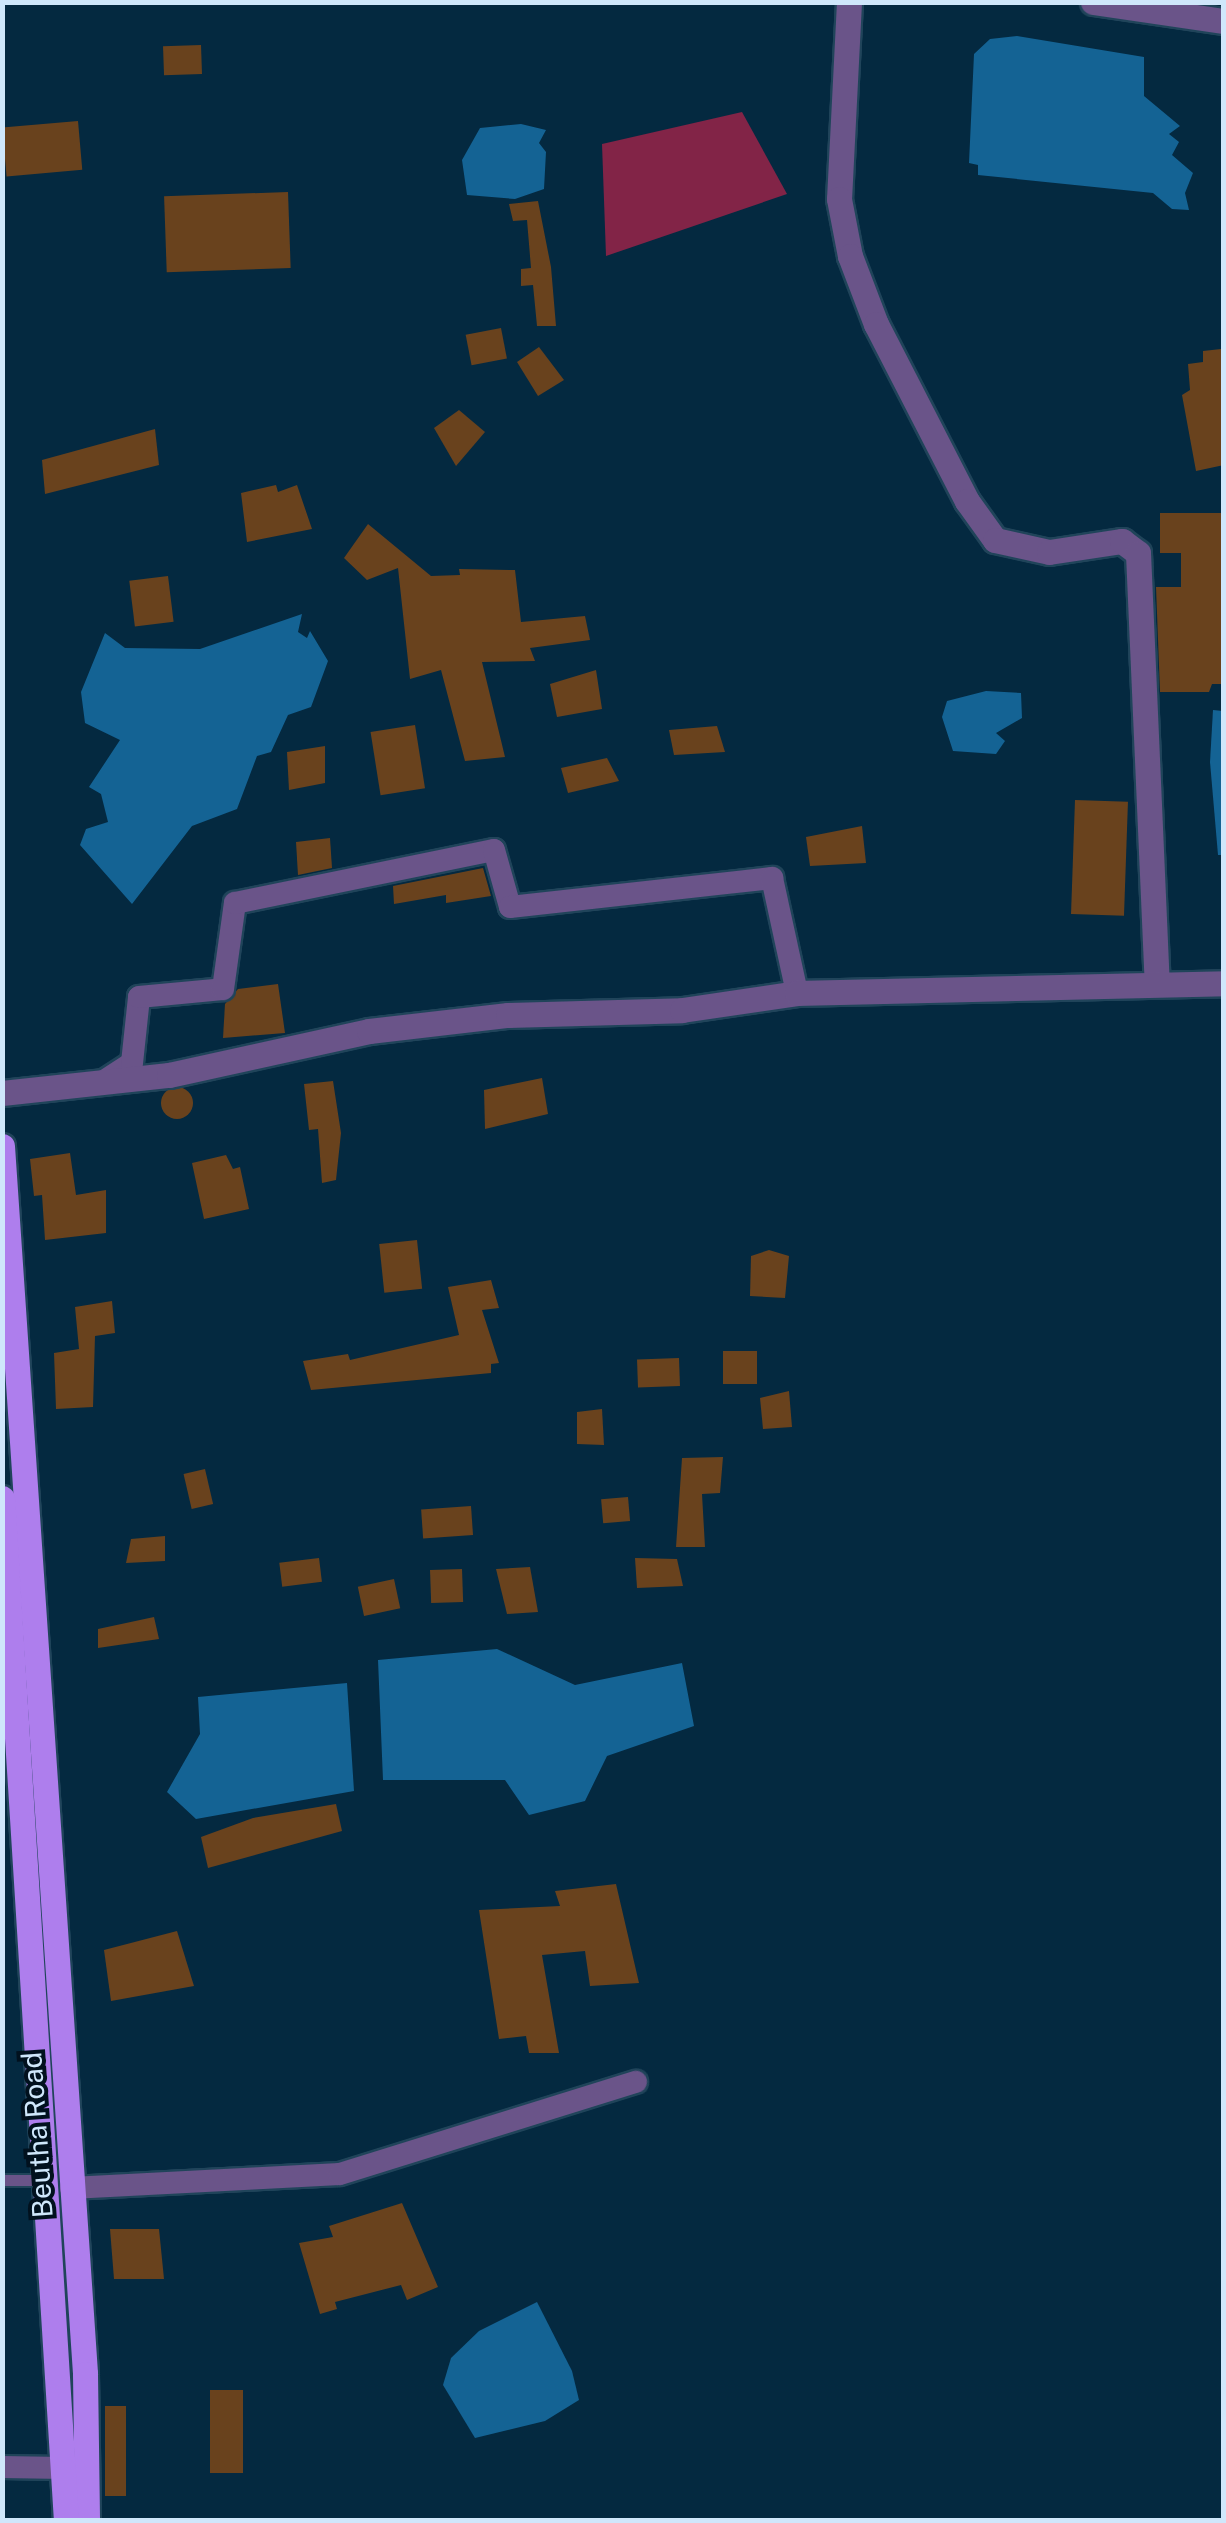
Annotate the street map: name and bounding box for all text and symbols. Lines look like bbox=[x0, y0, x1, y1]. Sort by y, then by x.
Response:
street label: Beutha Road bbox=[14, 2051, 60, 2219]

